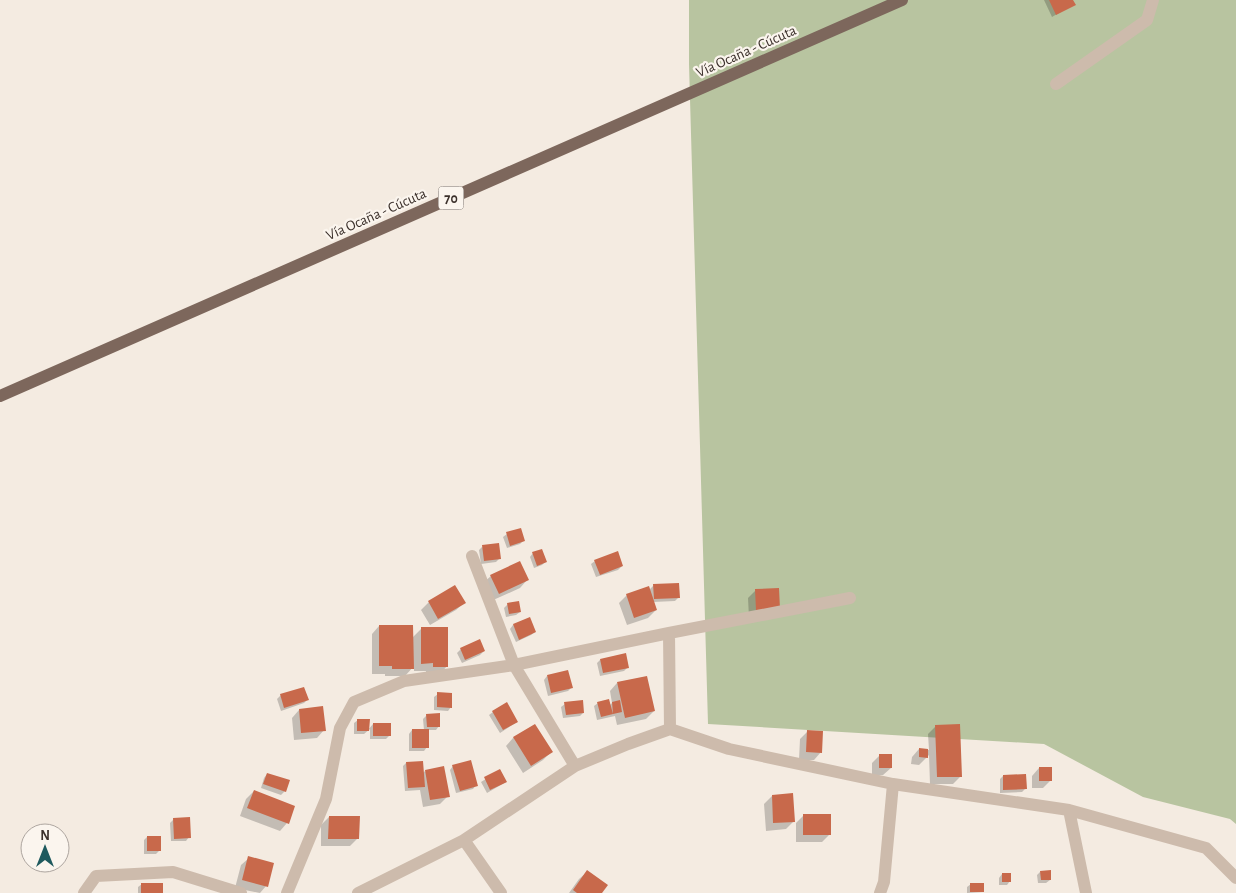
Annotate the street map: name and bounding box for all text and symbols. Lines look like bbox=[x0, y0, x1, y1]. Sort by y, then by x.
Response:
street label: Vía Ocaña - Cúcuta bbox=[694, 23, 799, 80]
street label: Vía Ocaña - Cúcuta bbox=[324, 186, 429, 243]
road number: 70 bbox=[438, 187, 464, 210]
north arrow bbox=[20, 823, 70, 873]
text: N bbox=[40, 829, 50, 843]

